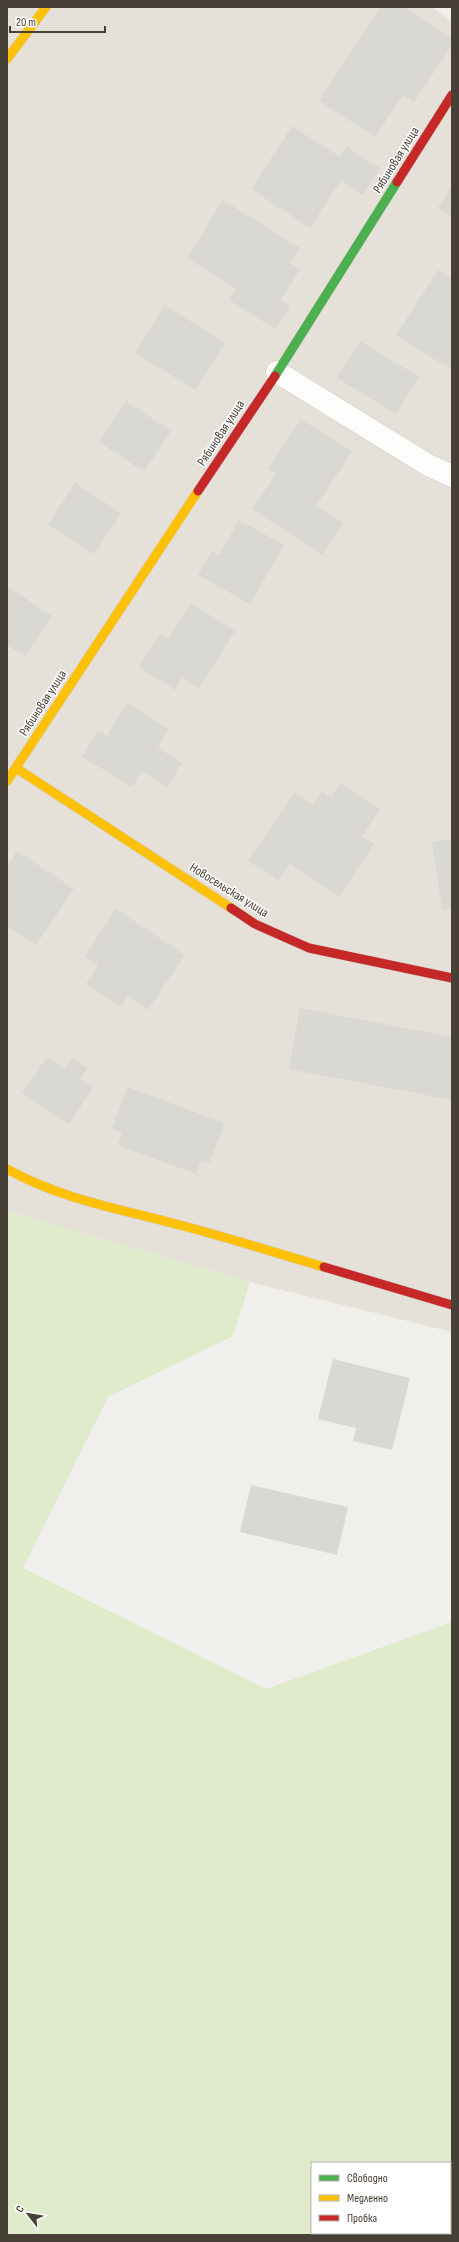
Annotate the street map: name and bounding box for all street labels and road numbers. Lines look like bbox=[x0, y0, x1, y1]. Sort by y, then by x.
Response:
street label: Рябиновая улица bbox=[369, 124, 423, 196]
street label: Рябиновая улица bbox=[194, 397, 248, 469]
street label: Рябиновая улица bbox=[16, 667, 70, 739]
street label: Новосельская улица bbox=[187, 859, 271, 921]

